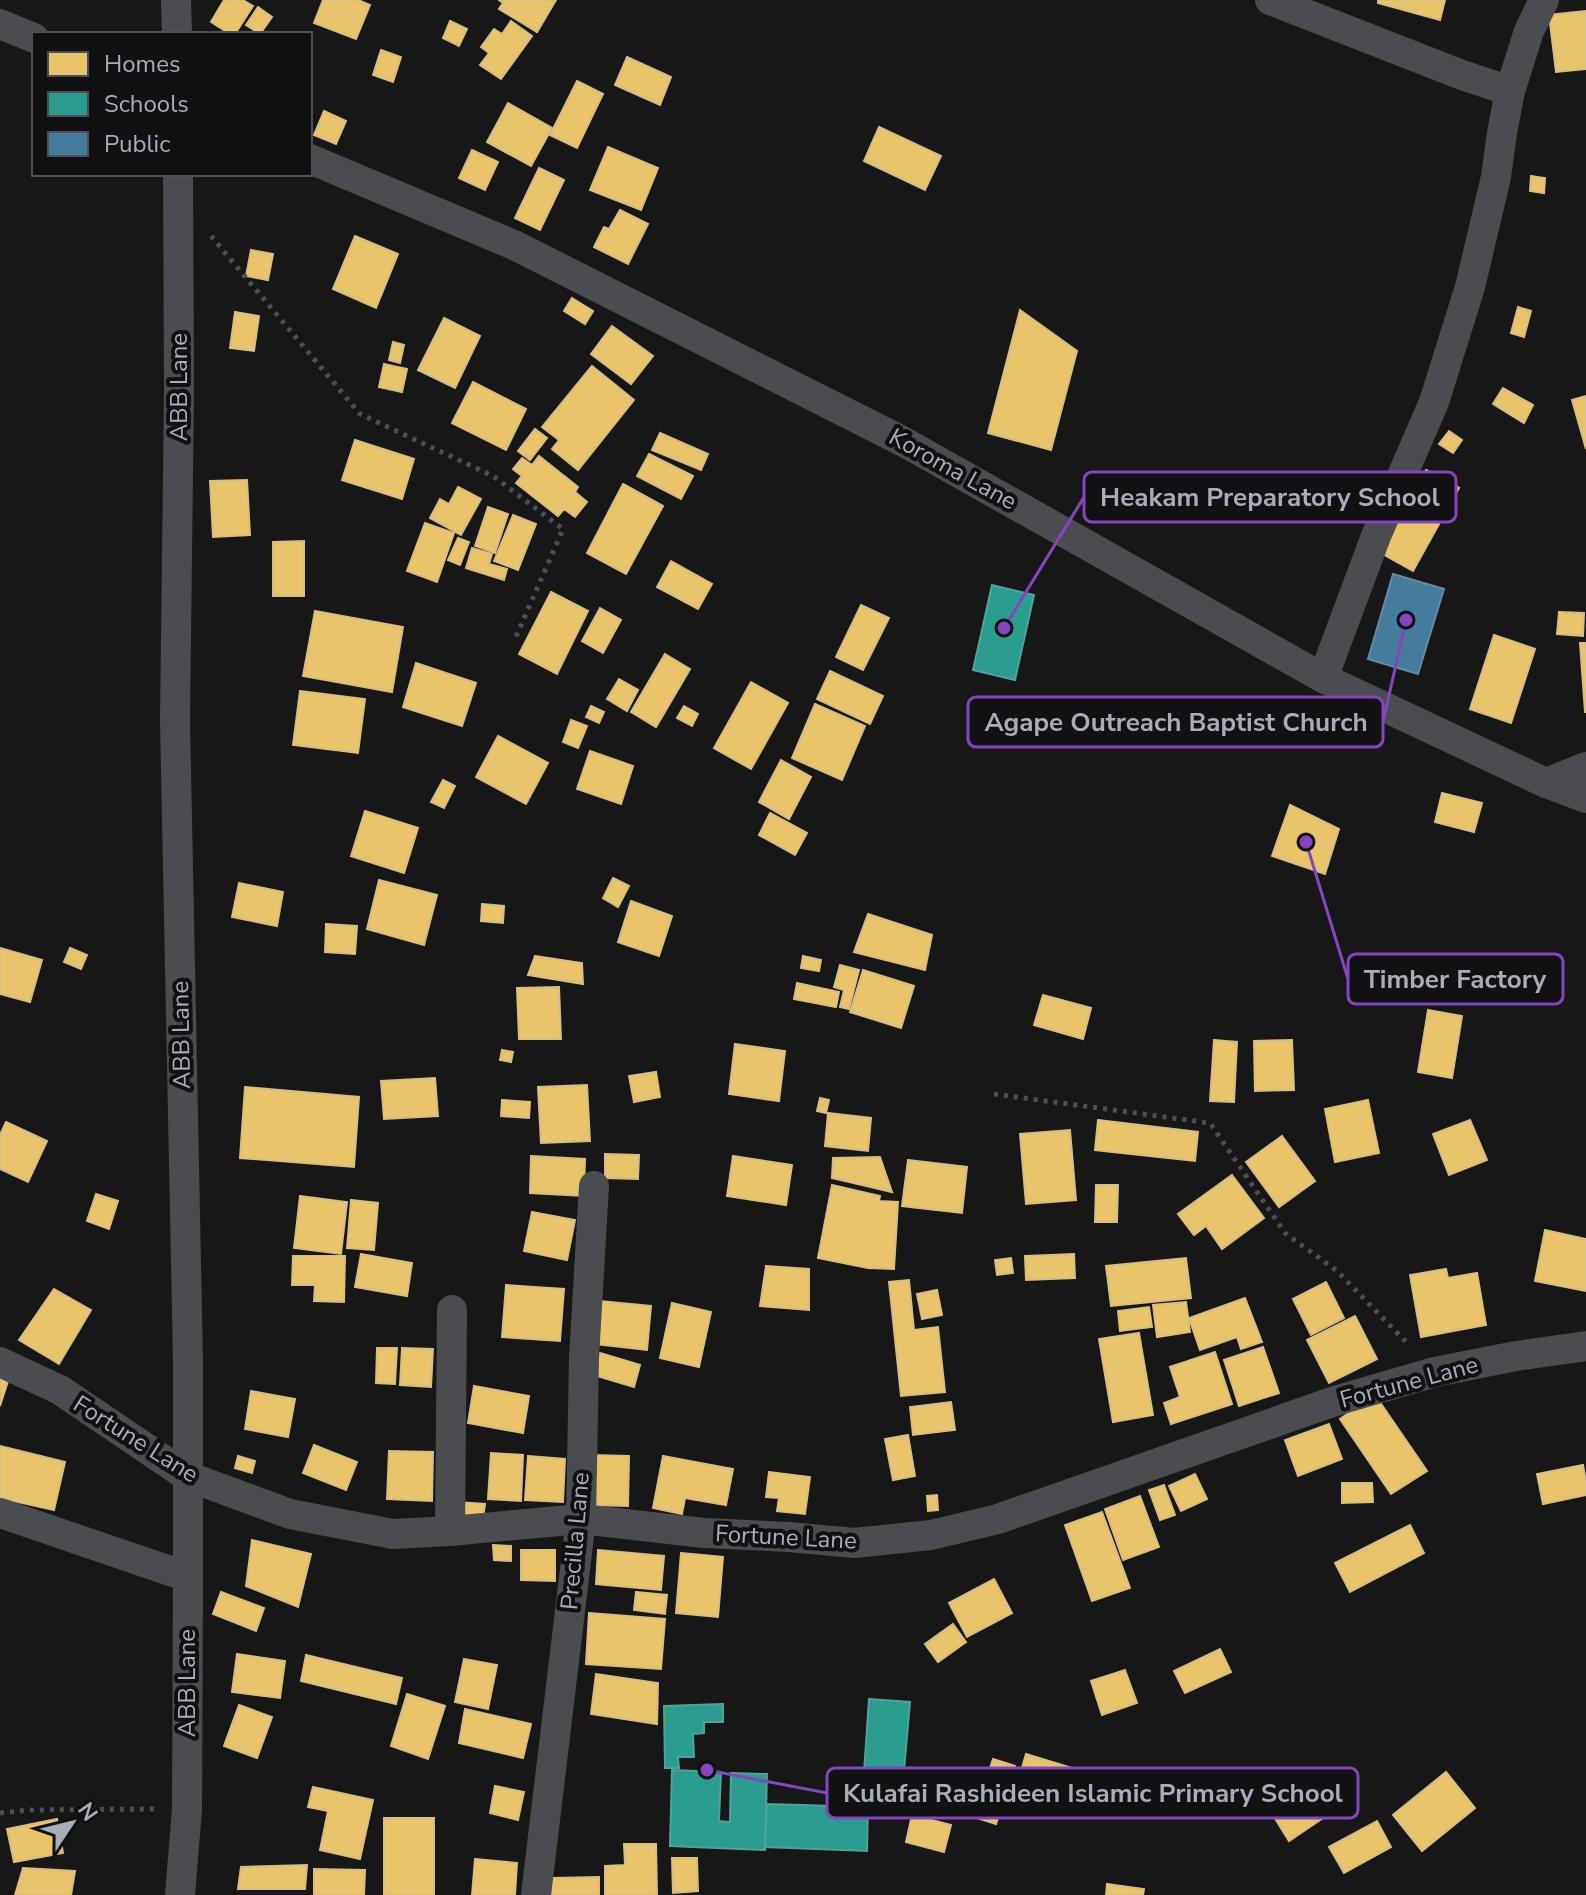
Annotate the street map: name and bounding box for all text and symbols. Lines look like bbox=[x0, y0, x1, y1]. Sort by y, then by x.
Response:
legend bbox=[32, 32, 312, 176]
text: Homes bbox=[104, 48, 180, 80]
text: Schools bbox=[104, 88, 189, 120]
text: Public bbox=[104, 128, 170, 160]
street label: ABB Lane bbox=[163, 333, 195, 441]
street label: Koroma Lane bbox=[883, 421, 1023, 517]
callout: Heakam Preparatory School bbox=[1084, 472, 1456, 522]
text: Heakam Preparatory School bbox=[1100, 480, 1441, 515]
callout: Agape Outreach Baptist Church bbox=[968, 697, 1383, 747]
text: Agape Outreach Baptist Church bbox=[984, 705, 1368, 740]
callout: Timber Factory bbox=[1348, 954, 1563, 1004]
text: Timber Factory bbox=[1364, 962, 1547, 997]
street label: ABB Lane bbox=[164, 981, 198, 1089]
street label: Fortune Lane bbox=[1336, 1348, 1482, 1416]
street label: Fortune Lane bbox=[67, 1388, 205, 1490]
street label: Precilla Lane bbox=[553, 1471, 597, 1611]
street label: Fortune Lane bbox=[714, 1517, 858, 1557]
street label: ABB Lane bbox=[171, 1629, 203, 1737]
callout: Kulafai Rashideen Islamic Primary School bbox=[827, 1768, 1358, 1818]
text: Kulafai Rashideen Islamic Primary School bbox=[843, 1776, 1344, 1811]
north arrow bbox=[32, 1783, 112, 1863]
text: N bbox=[71, 1797, 105, 1827]

